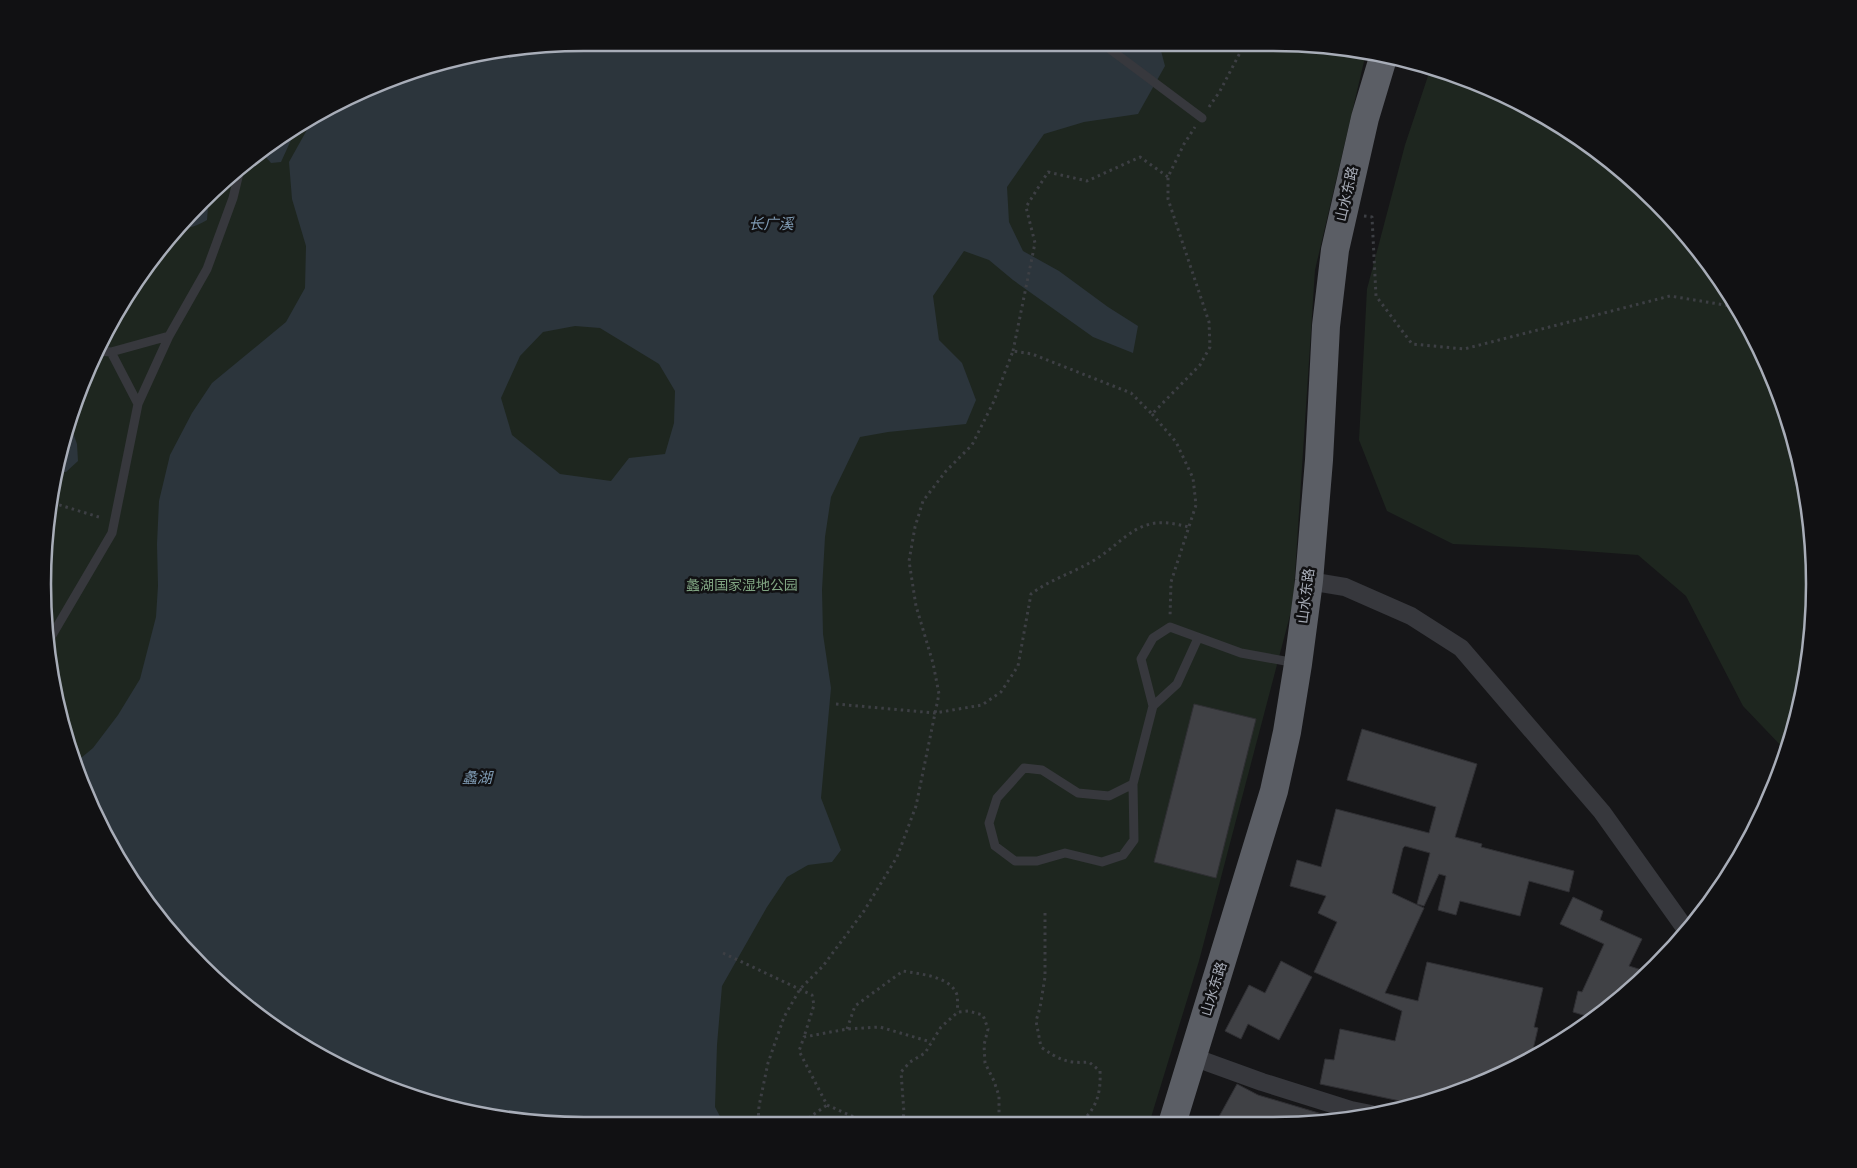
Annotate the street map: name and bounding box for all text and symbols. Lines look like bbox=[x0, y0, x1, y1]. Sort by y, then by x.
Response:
street label: 山水东路 bbox=[1332, 165, 1362, 223]
water label: 长广溪 bbox=[748, 215, 795, 233]
street label: 山水东路 bbox=[1294, 567, 1318, 625]
park label: 蠡湖国家湿地公园 bbox=[686, 577, 798, 594]
water label: 蠡湖 bbox=[462, 769, 494, 787]
street label: 山水东路 bbox=[1198, 960, 1230, 1018]

